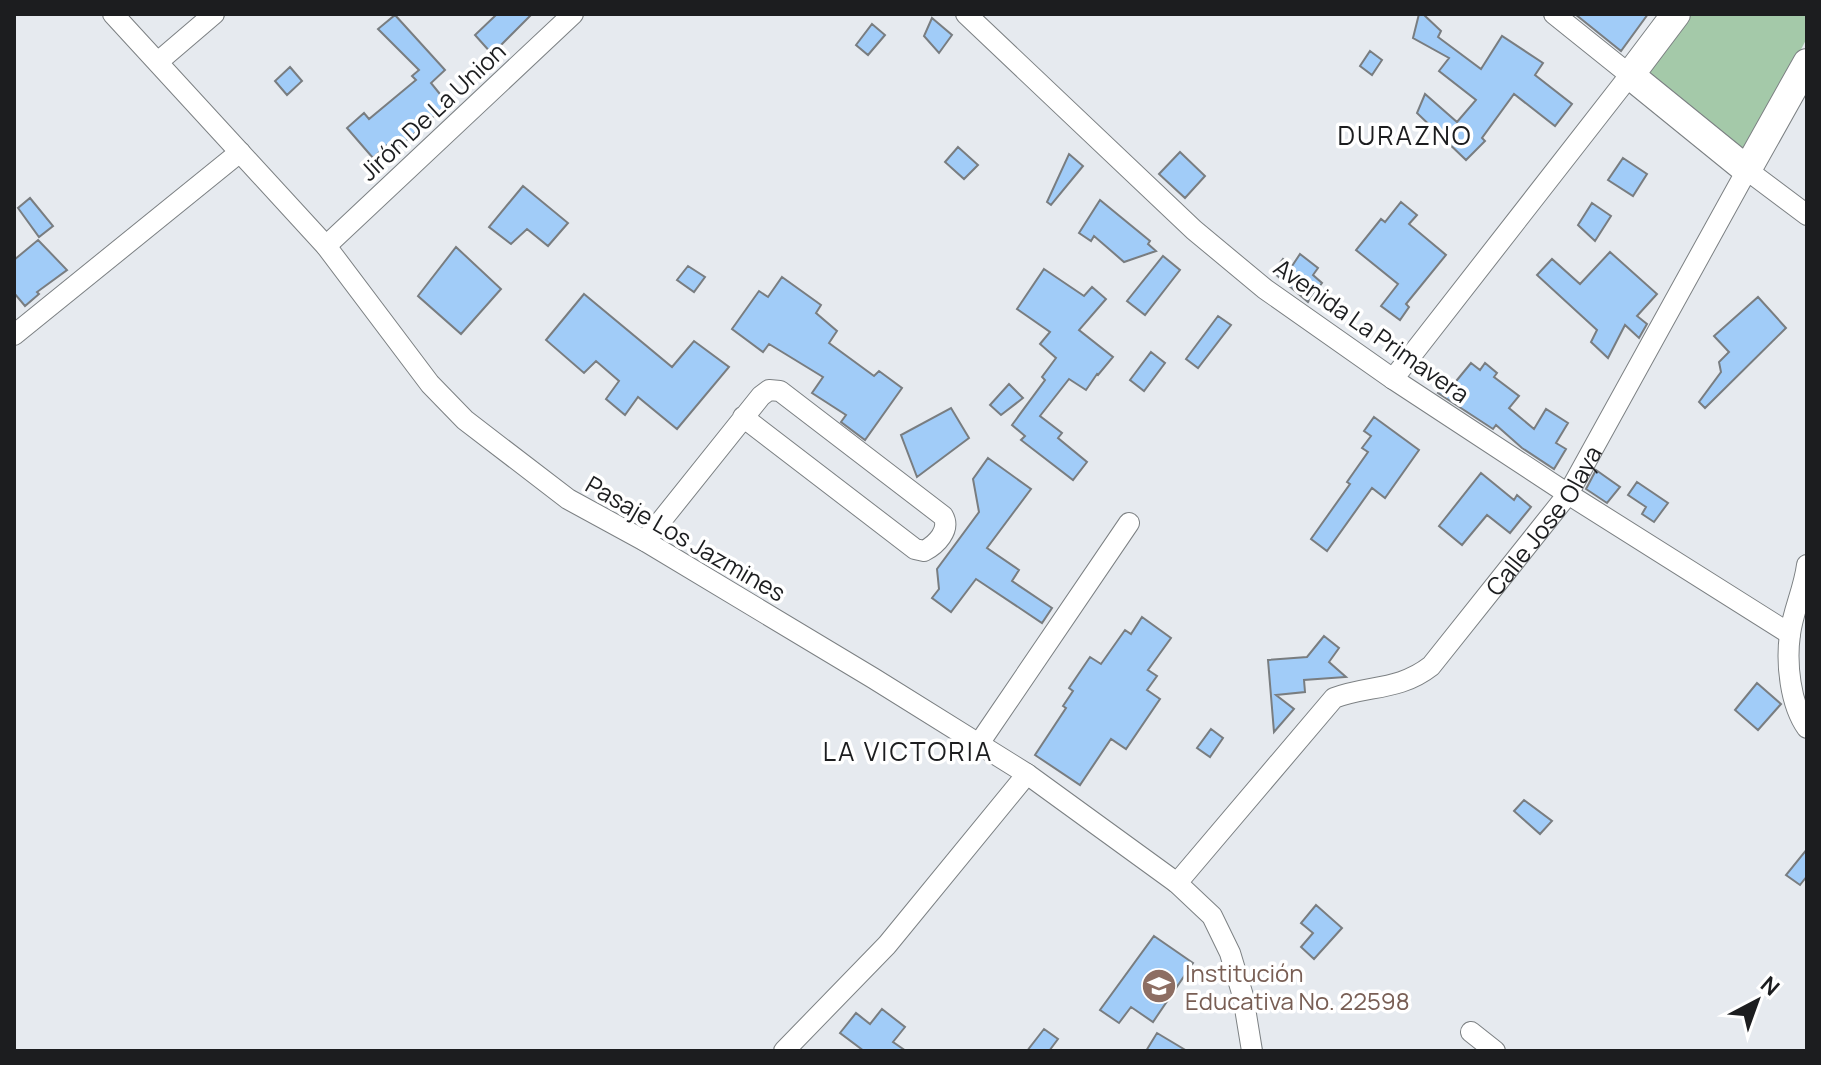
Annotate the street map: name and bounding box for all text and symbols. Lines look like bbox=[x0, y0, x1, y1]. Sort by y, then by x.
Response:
street label: Jirón De La Union bbox=[352, 35, 512, 187]
district label: DURAZNO bbox=[1337, 117, 1473, 153]
street label: Avenida La Primavera bbox=[1268, 250, 1476, 410]
street label: Calle Jose Olaya bbox=[1477, 439, 1608, 602]
street label: Pasaje Los Jazmines bbox=[580, 467, 792, 609]
district label: LA VICTORIA bbox=[823, 733, 993, 769]
place label: Institución Educativa No. 22598 bbox=[1185, 956, 1410, 1017]
north arrow bbox=[1717, 961, 1797, 1041]
school or university icon: Institución Educativa No. 22598 bbox=[1140, 967, 1178, 1005]
text: N bbox=[1754, 969, 1786, 1002]

